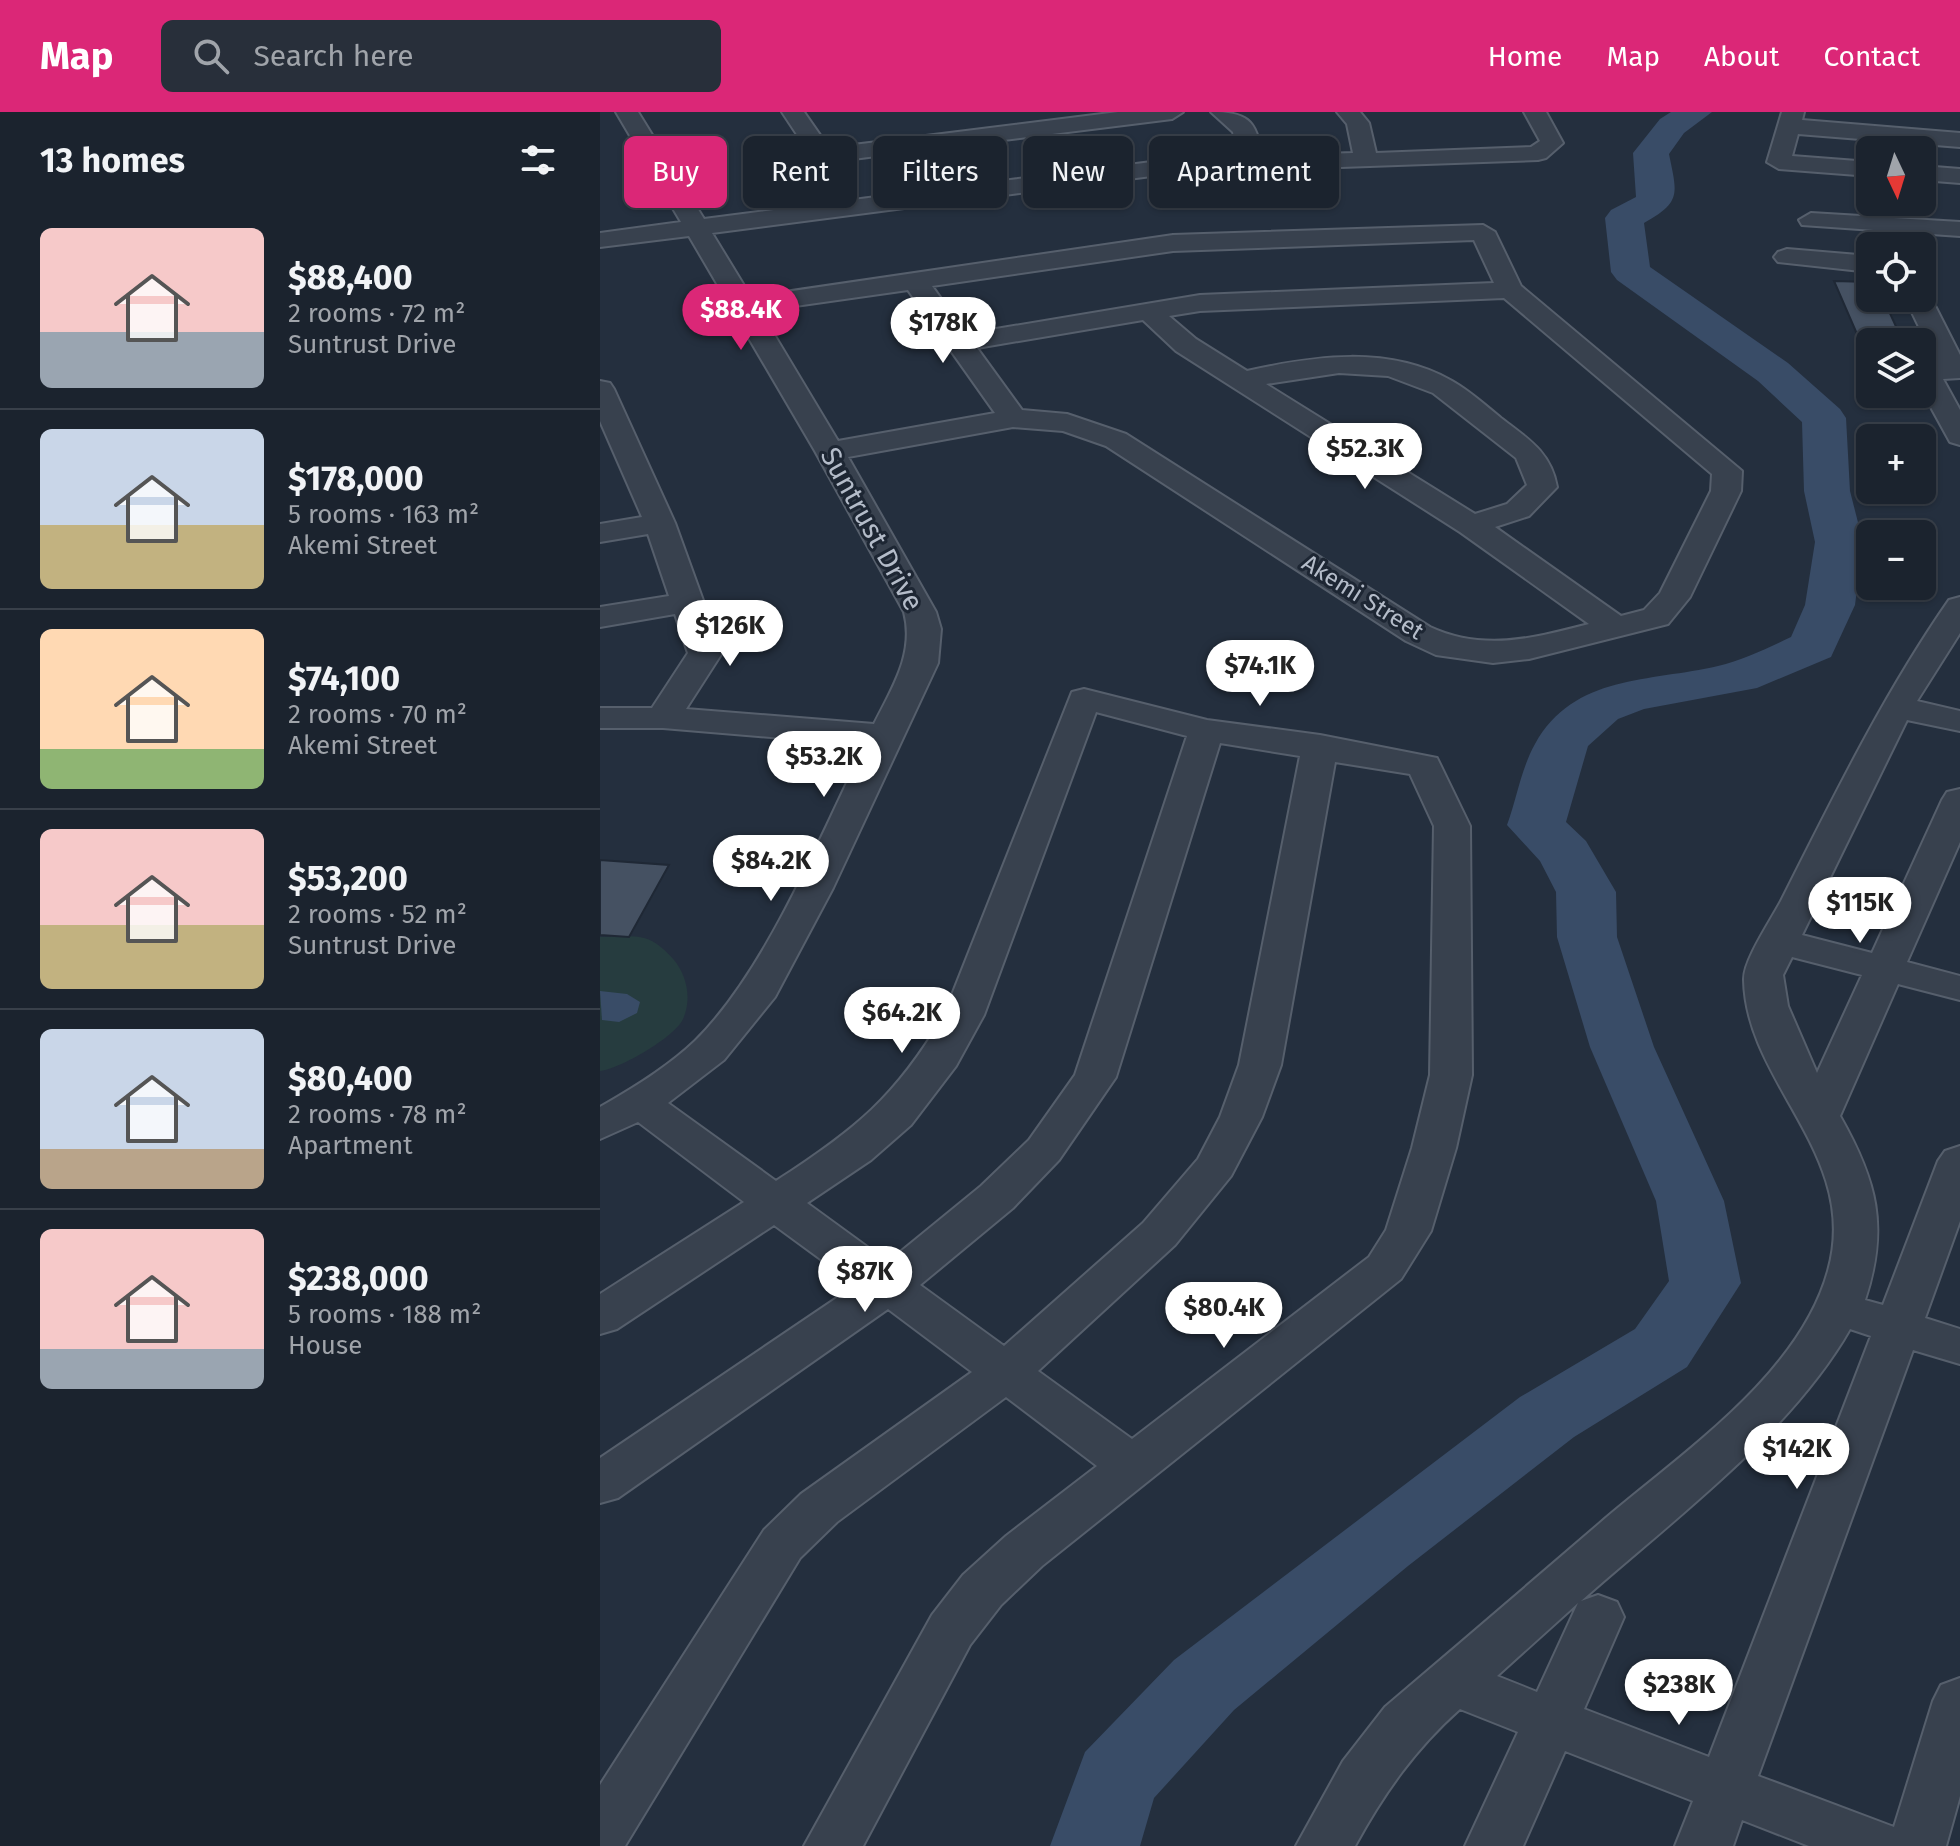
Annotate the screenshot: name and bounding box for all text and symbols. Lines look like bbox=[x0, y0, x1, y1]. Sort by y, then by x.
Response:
search box bbox=[161, 20, 721, 92]
text: Map bbox=[40, 33, 113, 79]
icon: search bbox=[189, 34, 233, 78]
text: Search here bbox=[253, 38, 414, 74]
text: Home bbox=[1488, 40, 1562, 73]
text: Map bbox=[1606, 40, 1660, 73]
text: About bbox=[1704, 40, 1779, 73]
text: Contact bbox=[1823, 40, 1920, 73]
chip: Buy bbox=[624, 136, 727, 208]
chip: Rent bbox=[743, 136, 857, 208]
chip: Filters bbox=[873, 136, 1007, 208]
chip: New bbox=[1023, 136, 1133, 208]
chip: Apartment bbox=[1149, 136, 1339, 208]
north arrow bbox=[1856, 136, 1936, 216]
map controls bbox=[1856, 136, 1936, 600]
icon: filters bbox=[516, 138, 560, 182]
text: 13 homes bbox=[40, 140, 185, 181]
button: locate bbox=[1856, 232, 1936, 312]
text: $88,400 bbox=[288, 257, 413, 298]
icon: home bbox=[104, 260, 200, 356]
pin: $88.4K bbox=[676, 284, 806, 352]
text: $88.4K bbox=[700, 294, 782, 325]
pin: $178K bbox=[887, 297, 999, 365]
text: 2 rooms · 72 m² bbox=[288, 298, 465, 329]
text: $178K bbox=[909, 307, 977, 338]
button: layers bbox=[1856, 328, 1936, 408]
text: Suntrust Drive bbox=[288, 329, 456, 360]
pin: $52.3K bbox=[1300, 423, 1430, 491]
button: + bbox=[1856, 424, 1936, 504]
text: $52.3K bbox=[1326, 433, 1404, 464]
street label: Suntrust Drive bbox=[814, 442, 930, 616]
text: $178,000 bbox=[288, 458, 424, 499]
icon: home bbox=[104, 461, 200, 557]
text: 5 rooms · 163 m² bbox=[288, 499, 479, 530]
button: − bbox=[1856, 520, 1936, 600]
text: Akemi Street bbox=[288, 530, 437, 561]
street label: Akemi Street bbox=[1297, 549, 1429, 646]
pin: $126K bbox=[674, 600, 786, 668]
text: $126K bbox=[695, 610, 765, 641]
pin: $74.1K bbox=[1195, 640, 1325, 708]
text: $74.1K bbox=[1224, 650, 1296, 681]
text: $74,100 bbox=[288, 658, 400, 699]
icon: home bbox=[104, 661, 200, 757]
text: 2 rooms · 70 m² bbox=[288, 699, 467, 730]
text: Akemi Street bbox=[288, 730, 437, 761]
pin: $53.2K bbox=[759, 731, 889, 799]
text: $53.2K bbox=[785, 741, 863, 772]
pin: $84.2K bbox=[706, 835, 836, 903]
text: $84.2K bbox=[731, 845, 811, 876]
text: $53,200 bbox=[288, 858, 408, 899]
icon: home bbox=[104, 861, 200, 957]
pin: $115K bbox=[1804, 877, 1916, 945]
text: $115K bbox=[1826, 887, 1894, 918]
text: 2 rooms · 52 m² bbox=[288, 899, 467, 930]
text: Suntrust Drive bbox=[288, 930, 456, 961]
pin: $64.2K bbox=[837, 987, 967, 1055]
text: $64.2K bbox=[862, 997, 942, 1028]
text: $80,400 bbox=[288, 1058, 413, 1099]
icon: home bbox=[104, 1061, 200, 1157]
text: 2 rooms · 78 m² bbox=[288, 1099, 467, 1130]
text: Apartment bbox=[288, 1130, 413, 1161]
pin: $87K bbox=[818, 1246, 912, 1314]
text: $87K bbox=[836, 1256, 894, 1287]
text: $238,000 bbox=[288, 1258, 429, 1299]
icon: home bbox=[104, 1261, 200, 1357]
pin: $80.4K bbox=[1159, 1282, 1289, 1350]
text: $80.4K bbox=[1183, 1292, 1265, 1323]
text: 5 rooms · 188 m² bbox=[288, 1299, 481, 1330]
text: House bbox=[288, 1330, 362, 1361]
pin: $142K bbox=[1741, 1423, 1853, 1491]
text: $142K bbox=[1762, 1433, 1832, 1464]
pin: $238K bbox=[1623, 1659, 1735, 1727]
text: $238K bbox=[1643, 1669, 1715, 1700]

